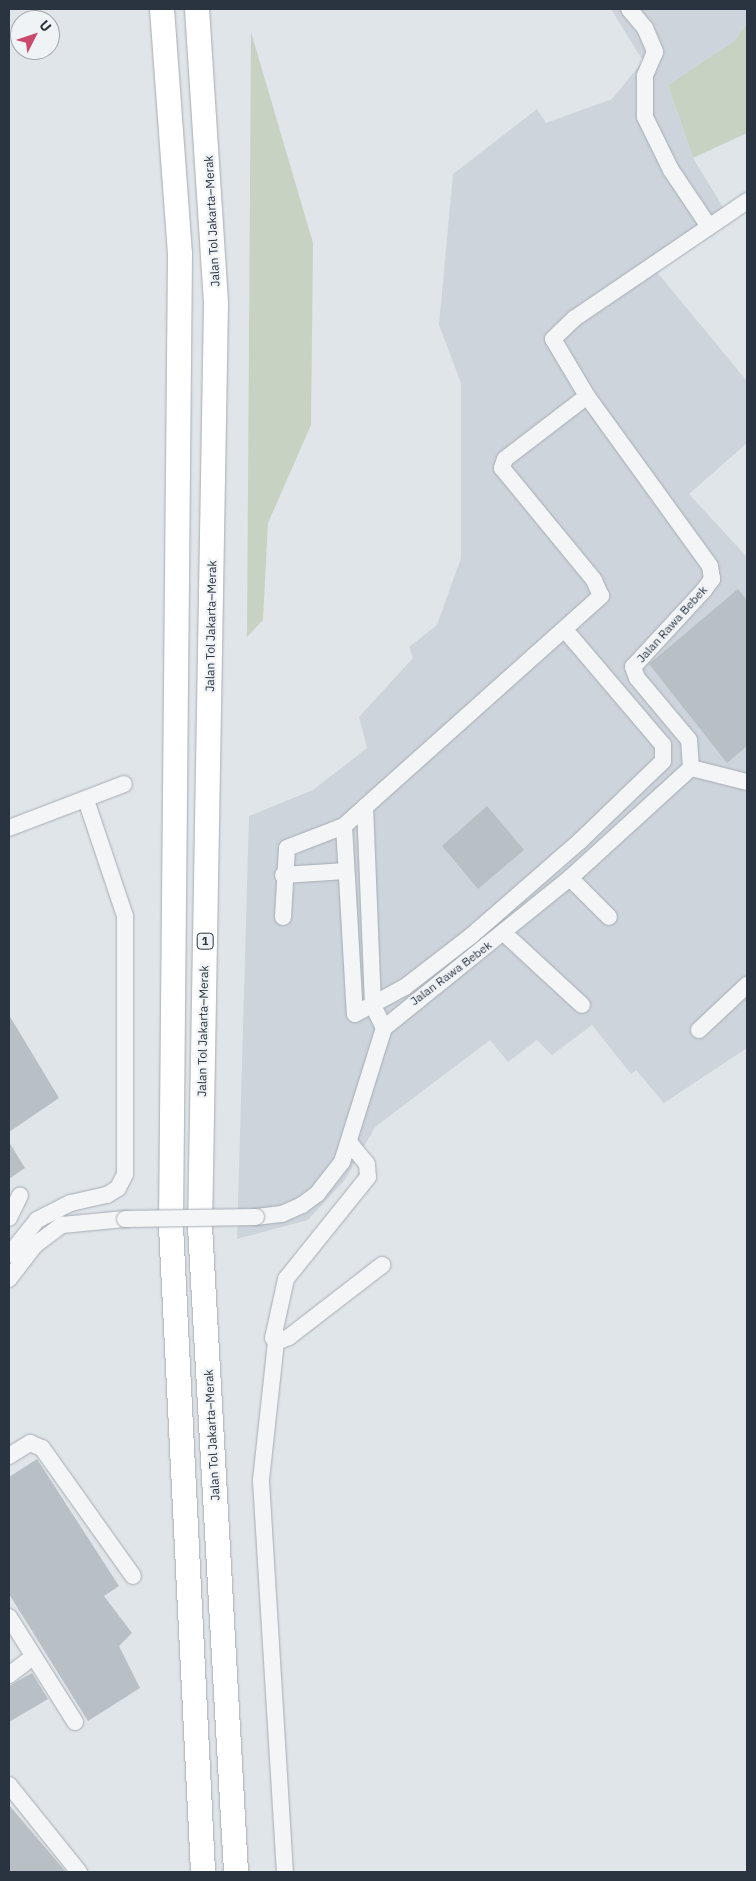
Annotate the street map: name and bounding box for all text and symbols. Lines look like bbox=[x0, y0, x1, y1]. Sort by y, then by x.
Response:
north arrow bbox=[10, 10, 60, 60]
text: U bbox=[36, 16, 56, 35]
street label: Jalan Tol Jakarta–Merak bbox=[201, 155, 223, 287]
street label: Jalan Tol Jakarta–Merak bbox=[203, 560, 219, 692]
street label: Jalan Rawa Bebek bbox=[634, 583, 710, 665]
road number: 1 bbox=[196, 932, 214, 949]
street label: Jalan Rawa Bebek bbox=[407, 938, 495, 1008]
street label: Jalan Tol Jakarta–Merak bbox=[195, 965, 211, 1097]
street label: Jalan Tol Jakarta–Merak bbox=[201, 1369, 223, 1501]

